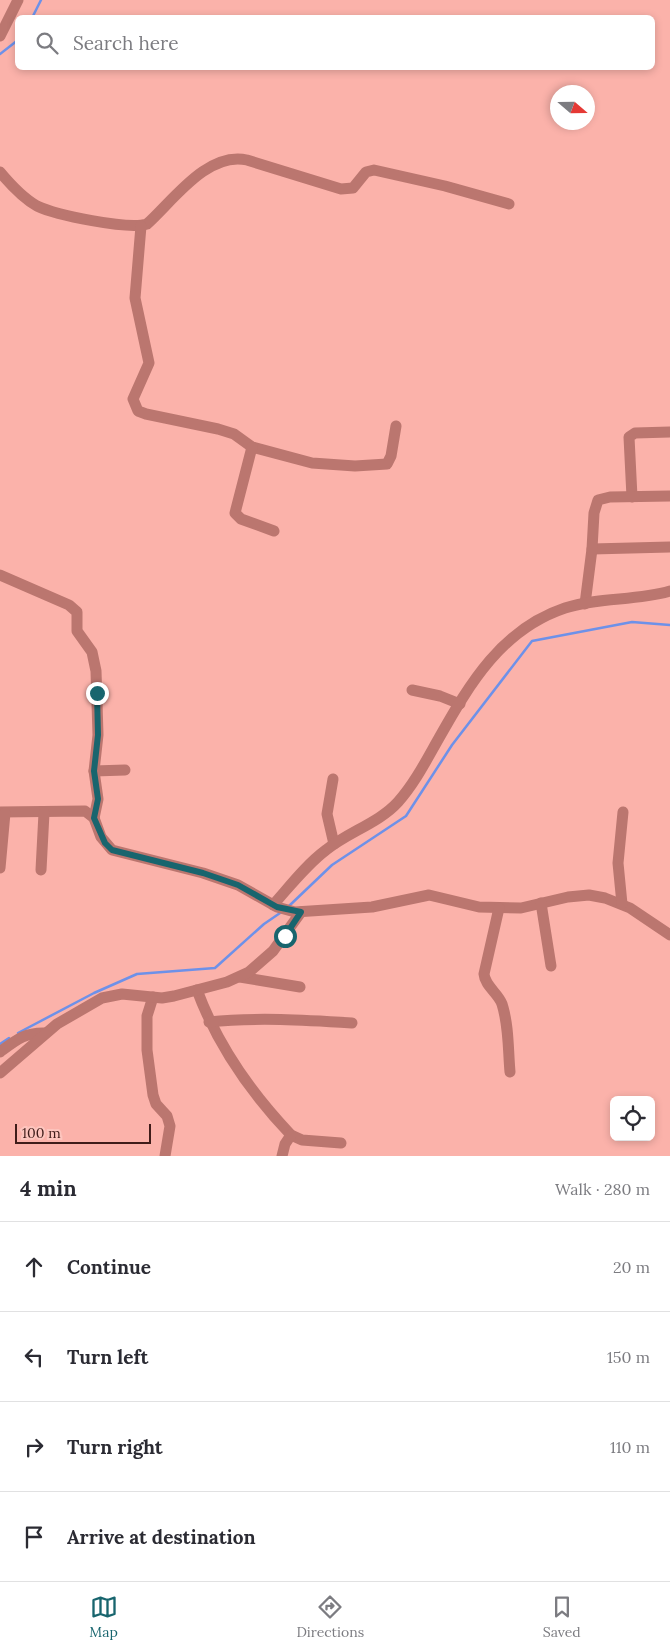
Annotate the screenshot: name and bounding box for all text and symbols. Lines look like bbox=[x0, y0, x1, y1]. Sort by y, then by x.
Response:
search box bbox=[15, 15, 655, 70]
icon: search bbox=[33, 29, 61, 57]
text: Search here bbox=[73, 31, 179, 55]
north arrow bbox=[550, 85, 595, 130]
route end bbox=[86, 682, 109, 705]
route start bbox=[274, 925, 297, 948]
map controls bbox=[610, 1096, 655, 1141]
button: locate bbox=[610, 1096, 655, 1141]
scale bar bbox=[15, 1121, 151, 1144]
text: 100 m bbox=[22, 1124, 61, 1142]
text: 4 min bbox=[20, 1175, 77, 1202]
text: Walk · 280 m bbox=[555, 1179, 650, 1199]
icon: ahead bbox=[20, 1253, 48, 1281]
text: Continue bbox=[67, 1255, 151, 1279]
text: 20 m bbox=[613, 1257, 650, 1277]
icon: left bbox=[20, 1343, 48, 1371]
text: Turn left bbox=[67, 1345, 148, 1369]
text: 150 m bbox=[607, 1347, 650, 1367]
icon: right bbox=[20, 1433, 48, 1461]
text: Turn right bbox=[67, 1435, 163, 1459]
text: 110 m bbox=[610, 1437, 650, 1457]
icon: arrive bbox=[20, 1523, 48, 1551]
text: Arrive at destination bbox=[67, 1525, 256, 1549]
tab: Map bbox=[89, 1593, 118, 1641]
tab: Directions bbox=[296, 1593, 364, 1641]
tab: Saved bbox=[543, 1593, 581, 1641]

